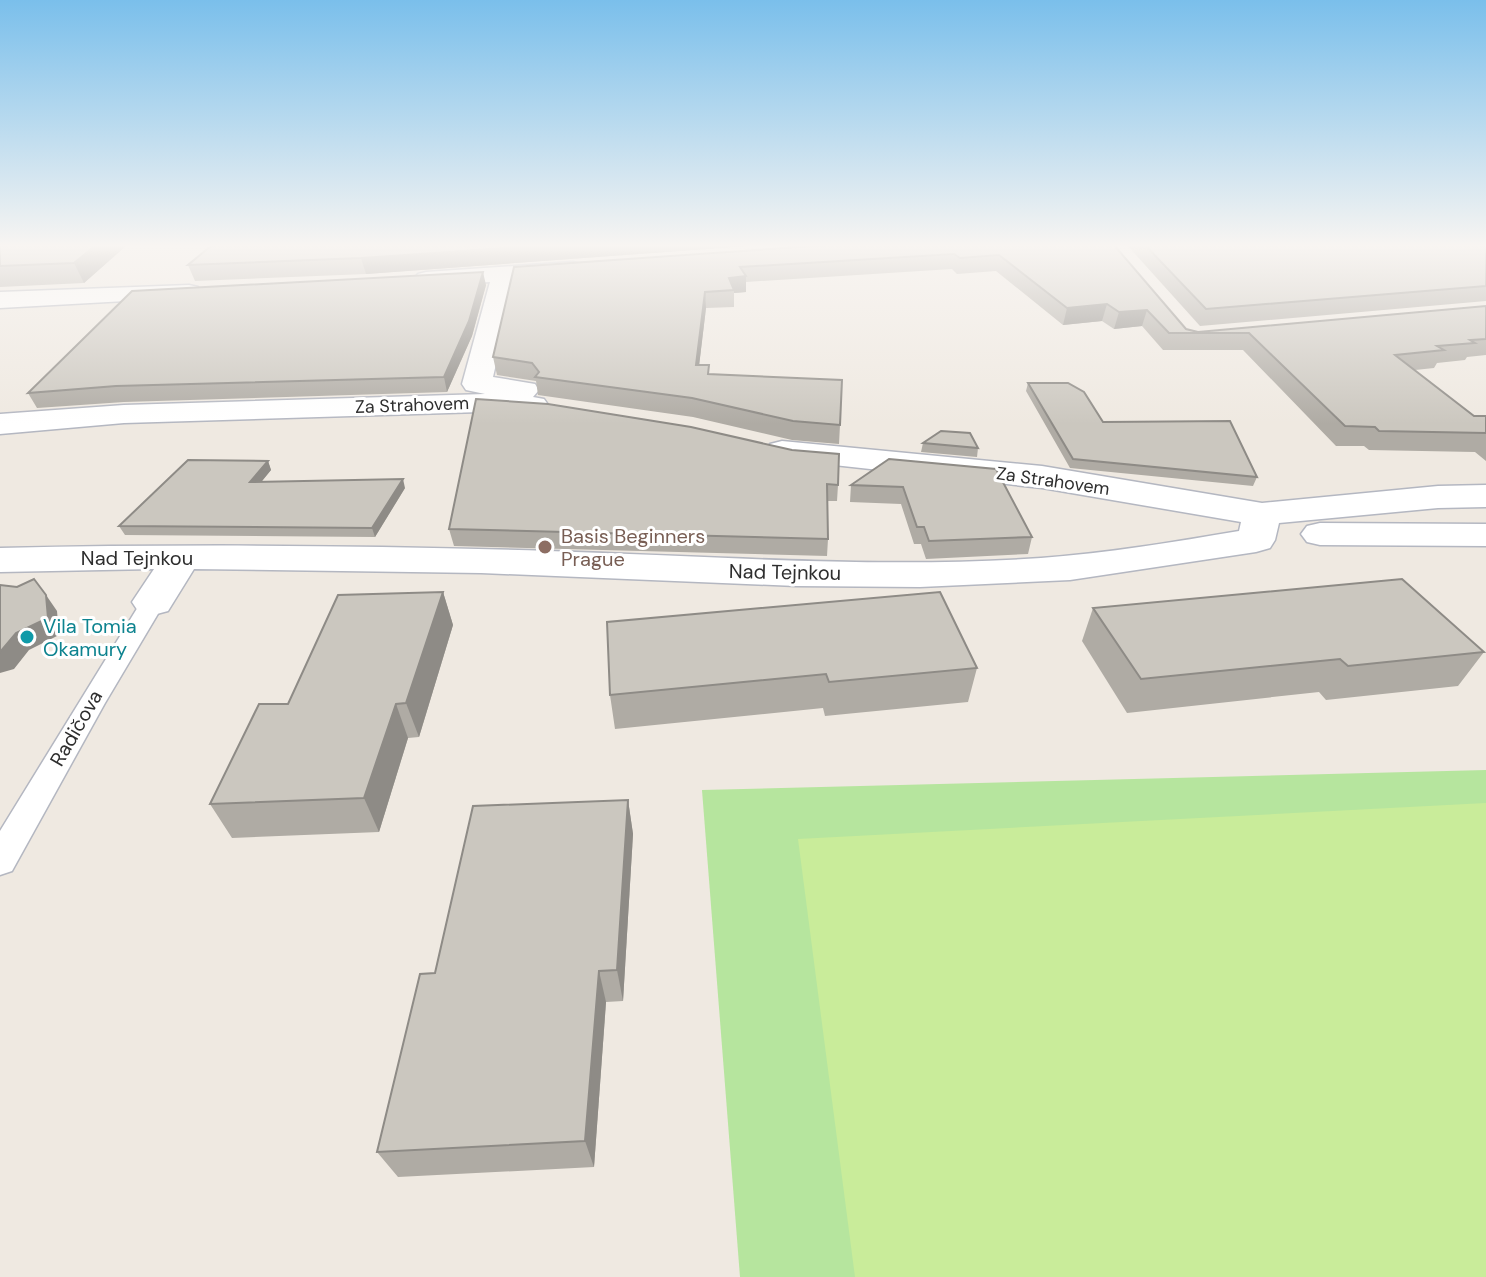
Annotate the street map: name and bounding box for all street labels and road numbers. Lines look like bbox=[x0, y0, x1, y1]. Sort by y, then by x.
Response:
street label: Za Strahovem bbox=[355, 391, 469, 419]
street label: Za Strahovem bbox=[995, 461, 1111, 501]
street label: Nad Tejnkou bbox=[81, 545, 193, 571]
street label: Nad Tejnkou bbox=[729, 558, 841, 586]
street label: Radičova bbox=[44, 685, 108, 771]

